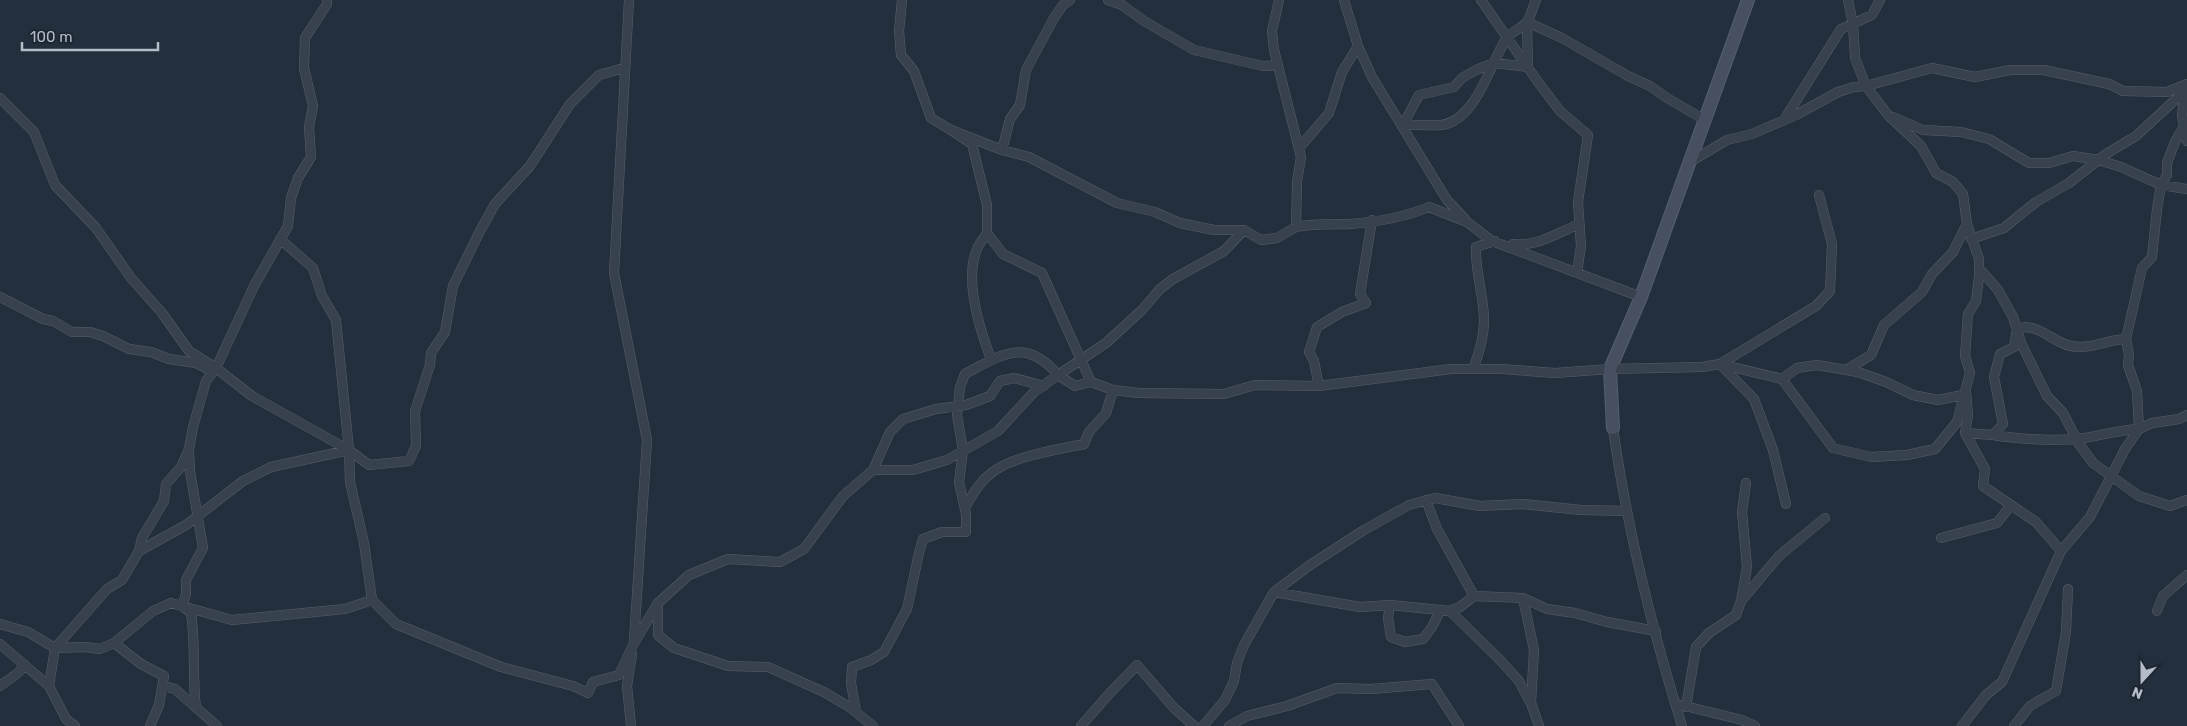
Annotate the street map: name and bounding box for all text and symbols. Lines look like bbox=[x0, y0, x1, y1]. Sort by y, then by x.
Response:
scale bar bbox=[22, 20, 159, 52]
text: 100 m bbox=[30, 28, 72, 46]
north arrow bbox=[2117, 656, 2167, 706]
text: N bbox=[2130, 683, 2145, 702]

